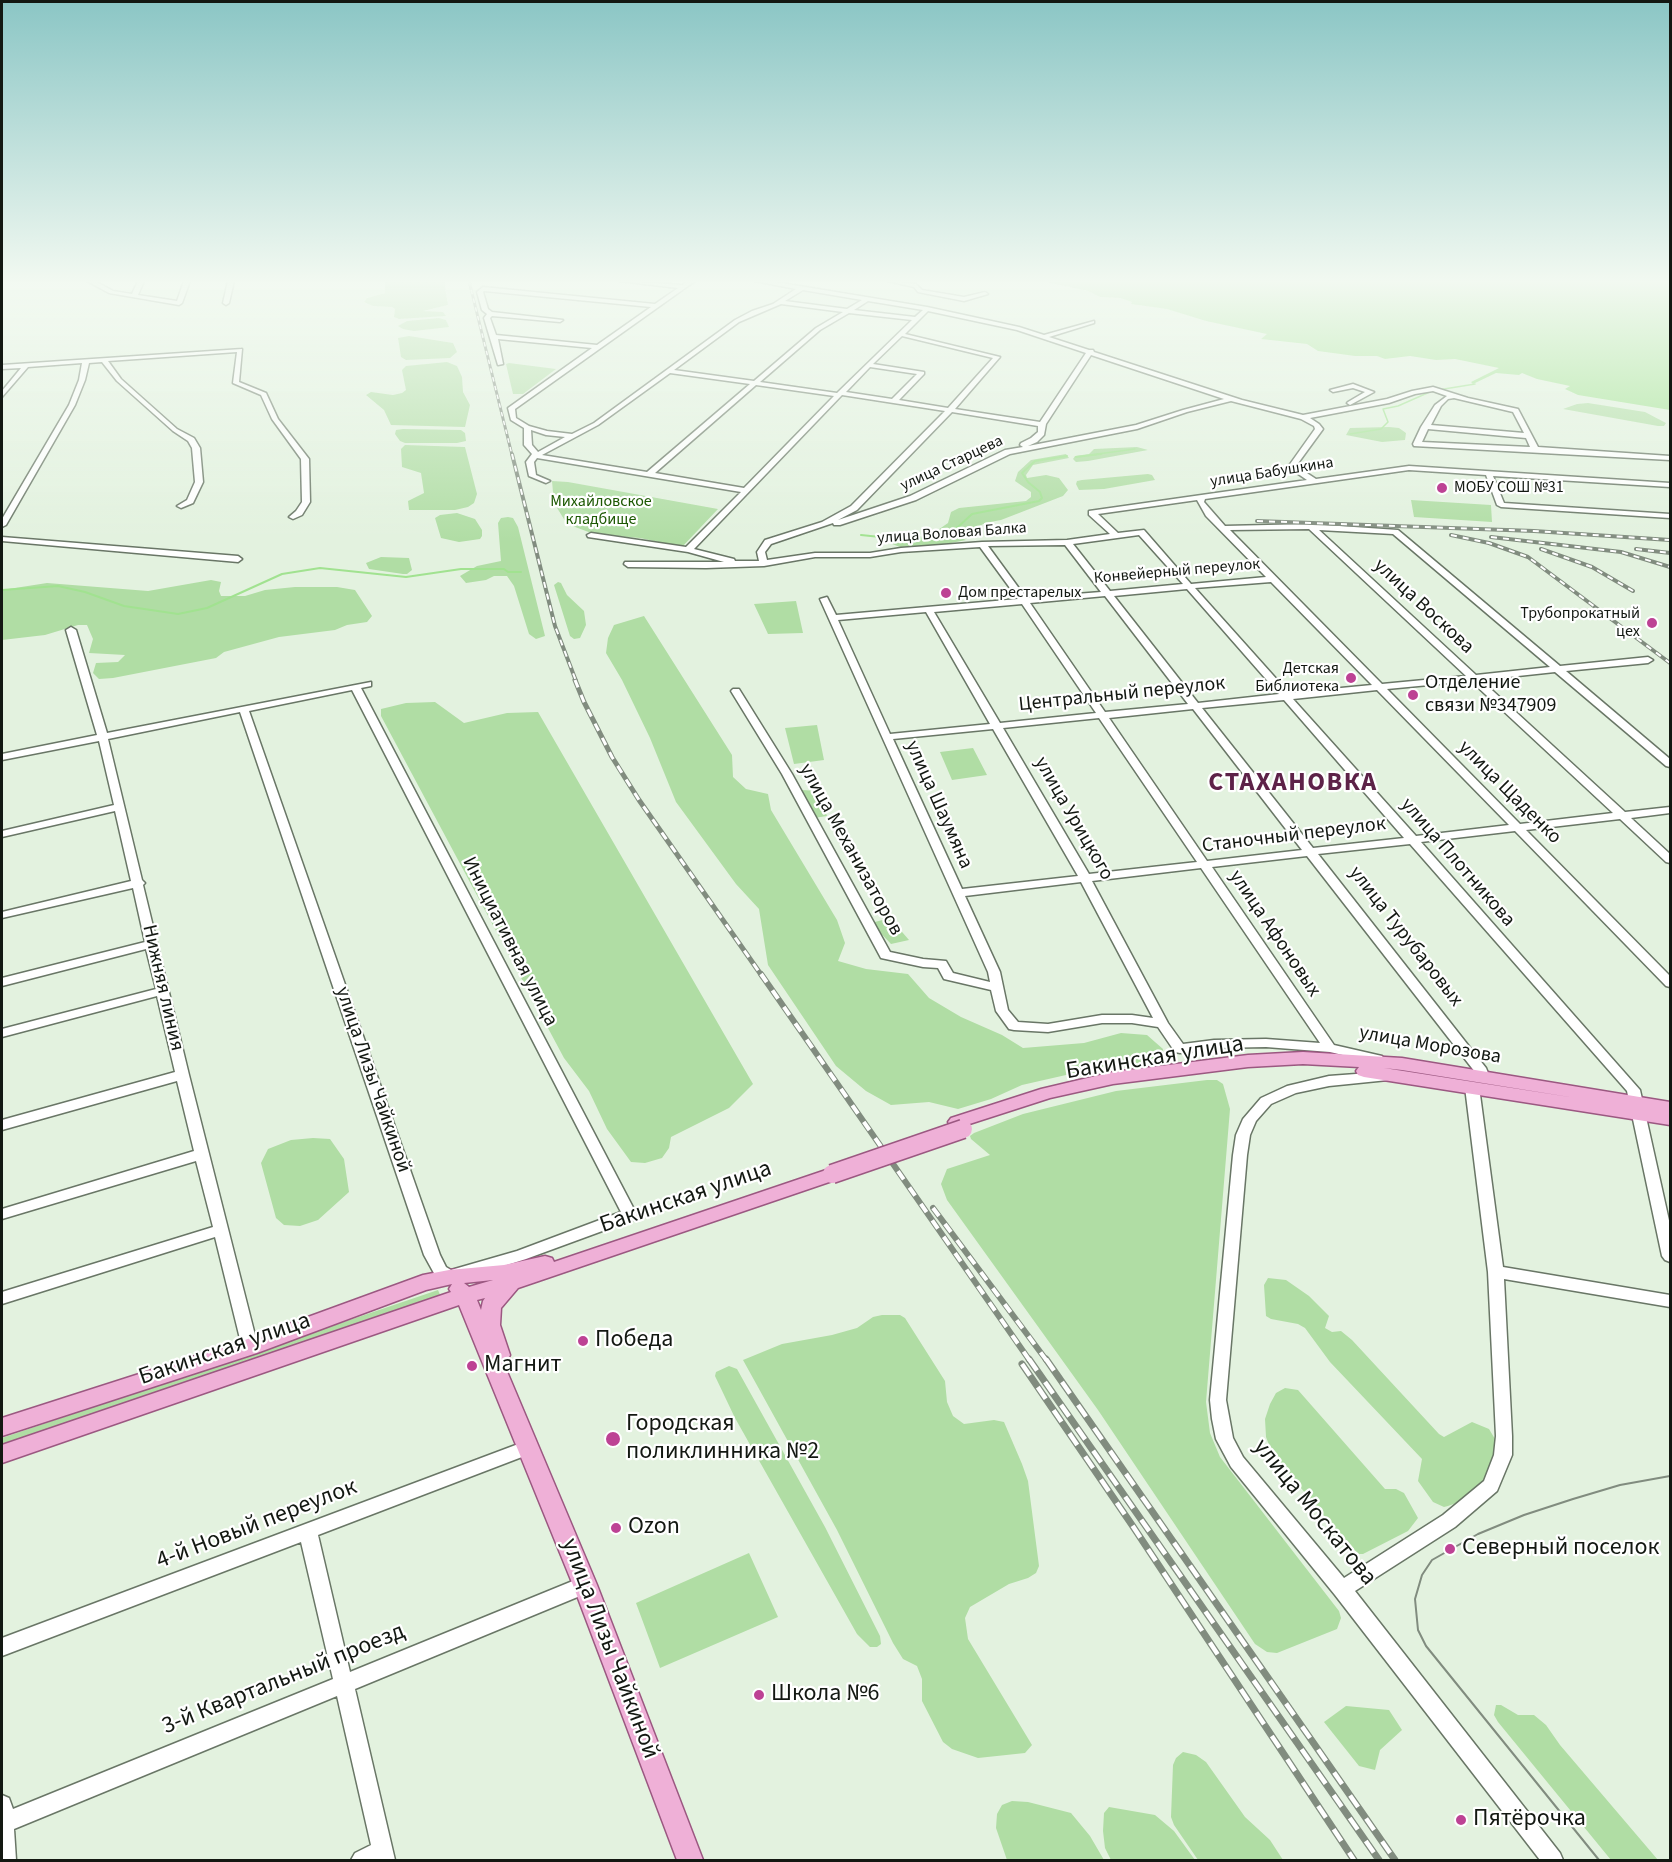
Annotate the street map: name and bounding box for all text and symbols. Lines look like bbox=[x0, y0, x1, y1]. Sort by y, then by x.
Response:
street label: улица Старцева bbox=[898, 432, 1006, 496]
street label: улица Бабушкина bbox=[1209, 454, 1335, 492]
place label: МОБУ СОШ №31 bbox=[1454, 478, 1564, 498]
marker: МОБУ СОШ №31 bbox=[1435, 481, 1449, 495]
park label: Михайловское кладбище bbox=[550, 492, 652, 530]
street label: улица Воловая Балка bbox=[877, 519, 1027, 549]
street label: улица Воскова bbox=[1368, 554, 1478, 660]
street label: Конвейерный переулок bbox=[1093, 555, 1261, 589]
place label: Дом престарелых bbox=[958, 583, 1081, 603]
marker: Дом престарелых bbox=[939, 586, 953, 600]
place label: Трубопрокатный цех bbox=[1520, 604, 1640, 642]
marker: Трубопрокатный цех bbox=[1645, 616, 1659, 630]
place label: Детская Библиотека bbox=[1255, 659, 1339, 697]
marker: Детская Библиотека bbox=[1344, 671, 1358, 685]
street label: Центральный переулок bbox=[1018, 672, 1226, 718]
place label: Отделение связи №347909 bbox=[1425, 672, 1556, 719]
marker: Отделение связи №347909 bbox=[1406, 688, 1420, 702]
street label: улица Щаденко bbox=[1452, 736, 1566, 850]
street label: улица Шаумяна bbox=[899, 737, 977, 873]
street label: улица Урицкого bbox=[1028, 753, 1118, 885]
street label: улица Механизаторов bbox=[793, 760, 907, 940]
district label: СТАХАНОВКА bbox=[1208, 768, 1378, 800]
street label: улица Плотникова bbox=[1395, 794, 1519, 932]
street label: Станочный переулок bbox=[1201, 813, 1387, 859]
street label: Инициативная улица bbox=[456, 853, 562, 1031]
street label: улица Турубаровых bbox=[1343, 862, 1467, 1012]
street label: улица Афоновых bbox=[1223, 866, 1325, 1002]
street label: Нижняя линия bbox=[136, 923, 188, 1053]
street label: улица Лизы Чайкиной bbox=[329, 984, 415, 1176]
street label: улица Морозова bbox=[1357, 1022, 1503, 1070]
street label: Бакинская улица bbox=[1064, 1031, 1246, 1087]
street label: Бакинская улица bbox=[596, 1155, 776, 1241]
street label: Бакинская улица bbox=[135, 1307, 315, 1393]
place label: Победа bbox=[595, 1327, 673, 1355]
marker: Победа bbox=[576, 1334, 590, 1348]
place label: Магнит bbox=[484, 1352, 561, 1380]
marker: Магнит bbox=[465, 1359, 479, 1373]
place label: Городская поликлинника №2 bbox=[626, 1411, 819, 1467]
marker: Городская поликлинника №2 bbox=[604, 1430, 622, 1448]
street label: улица Москатова bbox=[1246, 1434, 1382, 1592]
street label: 4-й Новый переулок bbox=[153, 1474, 361, 1576]
place label: Ozon bbox=[628, 1514, 680, 1542]
marker: Ozon bbox=[609, 1521, 623, 1535]
street label: улица Лизы Чайкиной bbox=[554, 1535, 664, 1763]
place label: Северный поселок bbox=[1462, 1535, 1659, 1563]
marker: Северный поселок bbox=[1443, 1542, 1457, 1556]
street label: 3-й Квартальный проезд bbox=[158, 1618, 410, 1742]
place label: Школа №6 bbox=[771, 1681, 880, 1709]
marker: Школа №6 bbox=[752, 1688, 766, 1702]
place label: Пятёрочка bbox=[1473, 1806, 1586, 1834]
marker: Пятёрочка bbox=[1454, 1813, 1468, 1827]

